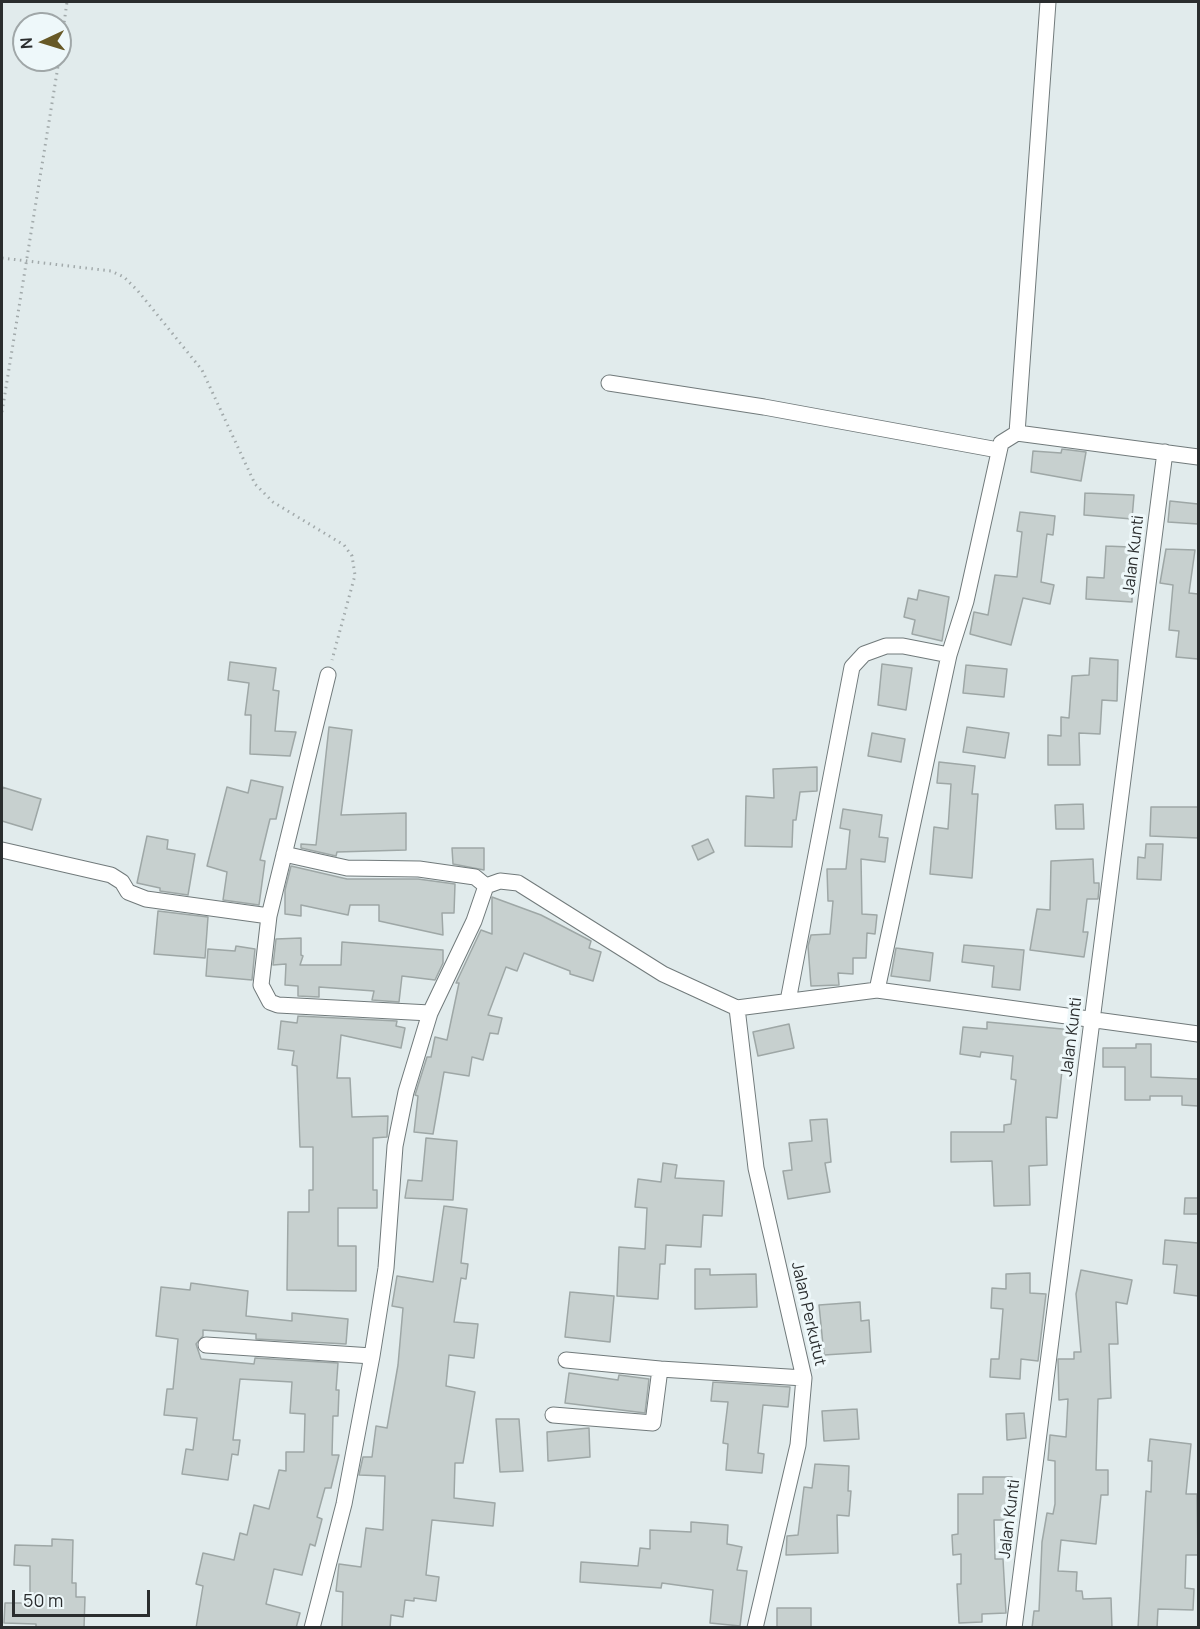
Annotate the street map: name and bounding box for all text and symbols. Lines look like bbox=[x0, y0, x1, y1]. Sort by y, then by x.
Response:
north arrow bbox=[12, 12, 72, 72]
text: N bbox=[15, 37, 37, 50]
street label: Jalan Kunti bbox=[1120, 514, 1148, 596]
street label: Jalan Kunti bbox=[1058, 996, 1086, 1078]
street label: Jalan Perkutut bbox=[787, 1260, 829, 1368]
street label: Jalan Kunti bbox=[996, 1478, 1024, 1560]
scale bar bbox=[15, 1578, 153, 1616]
text: 50 m bbox=[23, 1588, 63, 1612]

